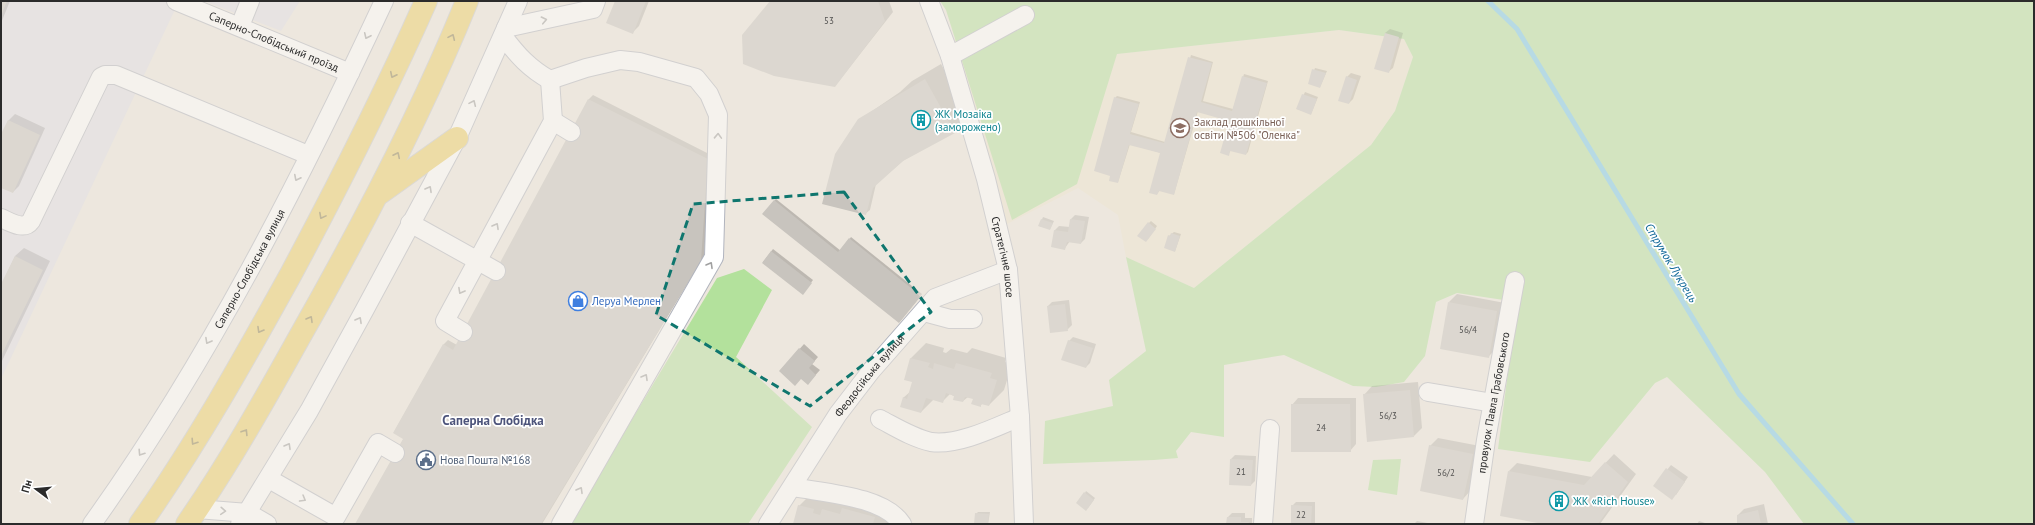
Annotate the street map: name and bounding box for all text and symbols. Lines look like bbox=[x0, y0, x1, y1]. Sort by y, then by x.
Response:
street label: Саперно-Слобідський проїзд bbox=[207, 8, 341, 75]
house number: 53 bbox=[824, 15, 834, 26]
one-way arrow bbox=[541, 16, 547, 24]
one-way arrow bbox=[364, 32, 372, 40]
one-way arrow bbox=[447, 34, 455, 42]
one-way arrow bbox=[390, 71, 398, 78]
one-way arrow bbox=[468, 99, 476, 107]
place label: ЖК Мозаіка (заморожено) bbox=[934, 107, 1001, 134]
building icon: ЖК Мозаіка (заморожено) bbox=[910, 109, 932, 131]
place label: Заклад дошкільної освіти №506 "Оленка" bbox=[1194, 115, 1300, 142]
school or university icon: Заклад дошкільної освіти №506 "Оленка" bbox=[1169, 117, 1191, 139]
one-way arrow bbox=[713, 133, 722, 139]
one-way arrow bbox=[392, 152, 400, 159]
one-way arrow bbox=[294, 174, 302, 181]
one-way arrow bbox=[424, 186, 431, 193]
street label: Саперно-Слобідська вулиця bbox=[211, 207, 288, 331]
one-way arrow bbox=[319, 212, 327, 219]
street label: Стратегічне шосе bbox=[988, 215, 1017, 298]
water label: Струмок Лукрець bbox=[1642, 220, 1701, 305]
one-way arrow bbox=[492, 223, 499, 230]
one-way arrow bbox=[705, 262, 712, 269]
one-way arrow bbox=[459, 287, 466, 294]
shop icon: Леруа Мерлен bbox=[567, 290, 589, 312]
place label: Леруа Мерлен bbox=[591, 294, 661, 308]
one-way arrow bbox=[305, 316, 312, 323]
one-way arrow bbox=[355, 317, 362, 325]
house number: 56/4 bbox=[1459, 324, 1477, 335]
one-way arrow bbox=[257, 326, 264, 333]
street label: Феодосійська вулиця bbox=[831, 331, 907, 420]
street label: провулок Павла Грабовського bbox=[1474, 331, 1513, 474]
one-way arrow bbox=[206, 337, 213, 345]
one-way arrow bbox=[640, 374, 647, 381]
house number: 56/3 bbox=[1379, 410, 1397, 421]
district label: Саперна Слобідка bbox=[442, 412, 544, 429]
house number: 24 bbox=[1316, 422, 1326, 433]
one-way arrow bbox=[240, 429, 248, 436]
one-way arrow bbox=[191, 438, 199, 445]
one-way arrow bbox=[284, 443, 291, 450]
one-way arrow bbox=[138, 449, 146, 456]
public building icon: Нова Пошта №168 bbox=[415, 449, 437, 471]
place label: Нова Пошта №168 bbox=[440, 453, 530, 467]
house number: 21 bbox=[1236, 466, 1246, 477]
house number: 56/2 bbox=[1437, 467, 1455, 478]
north arrow bbox=[16, 469, 56, 509]
text: Пн bbox=[18, 478, 35, 494]
one-way arrow bbox=[576, 487, 583, 494]
building icon: ЖК «Rich House» bbox=[1548, 490, 1570, 512]
one-way arrow bbox=[298, 494, 306, 501]
place label: ЖК «Rich House» bbox=[1572, 494, 1655, 508]
one-way arrow bbox=[219, 507, 226, 516]
house number: 22 bbox=[1296, 509, 1306, 520]

